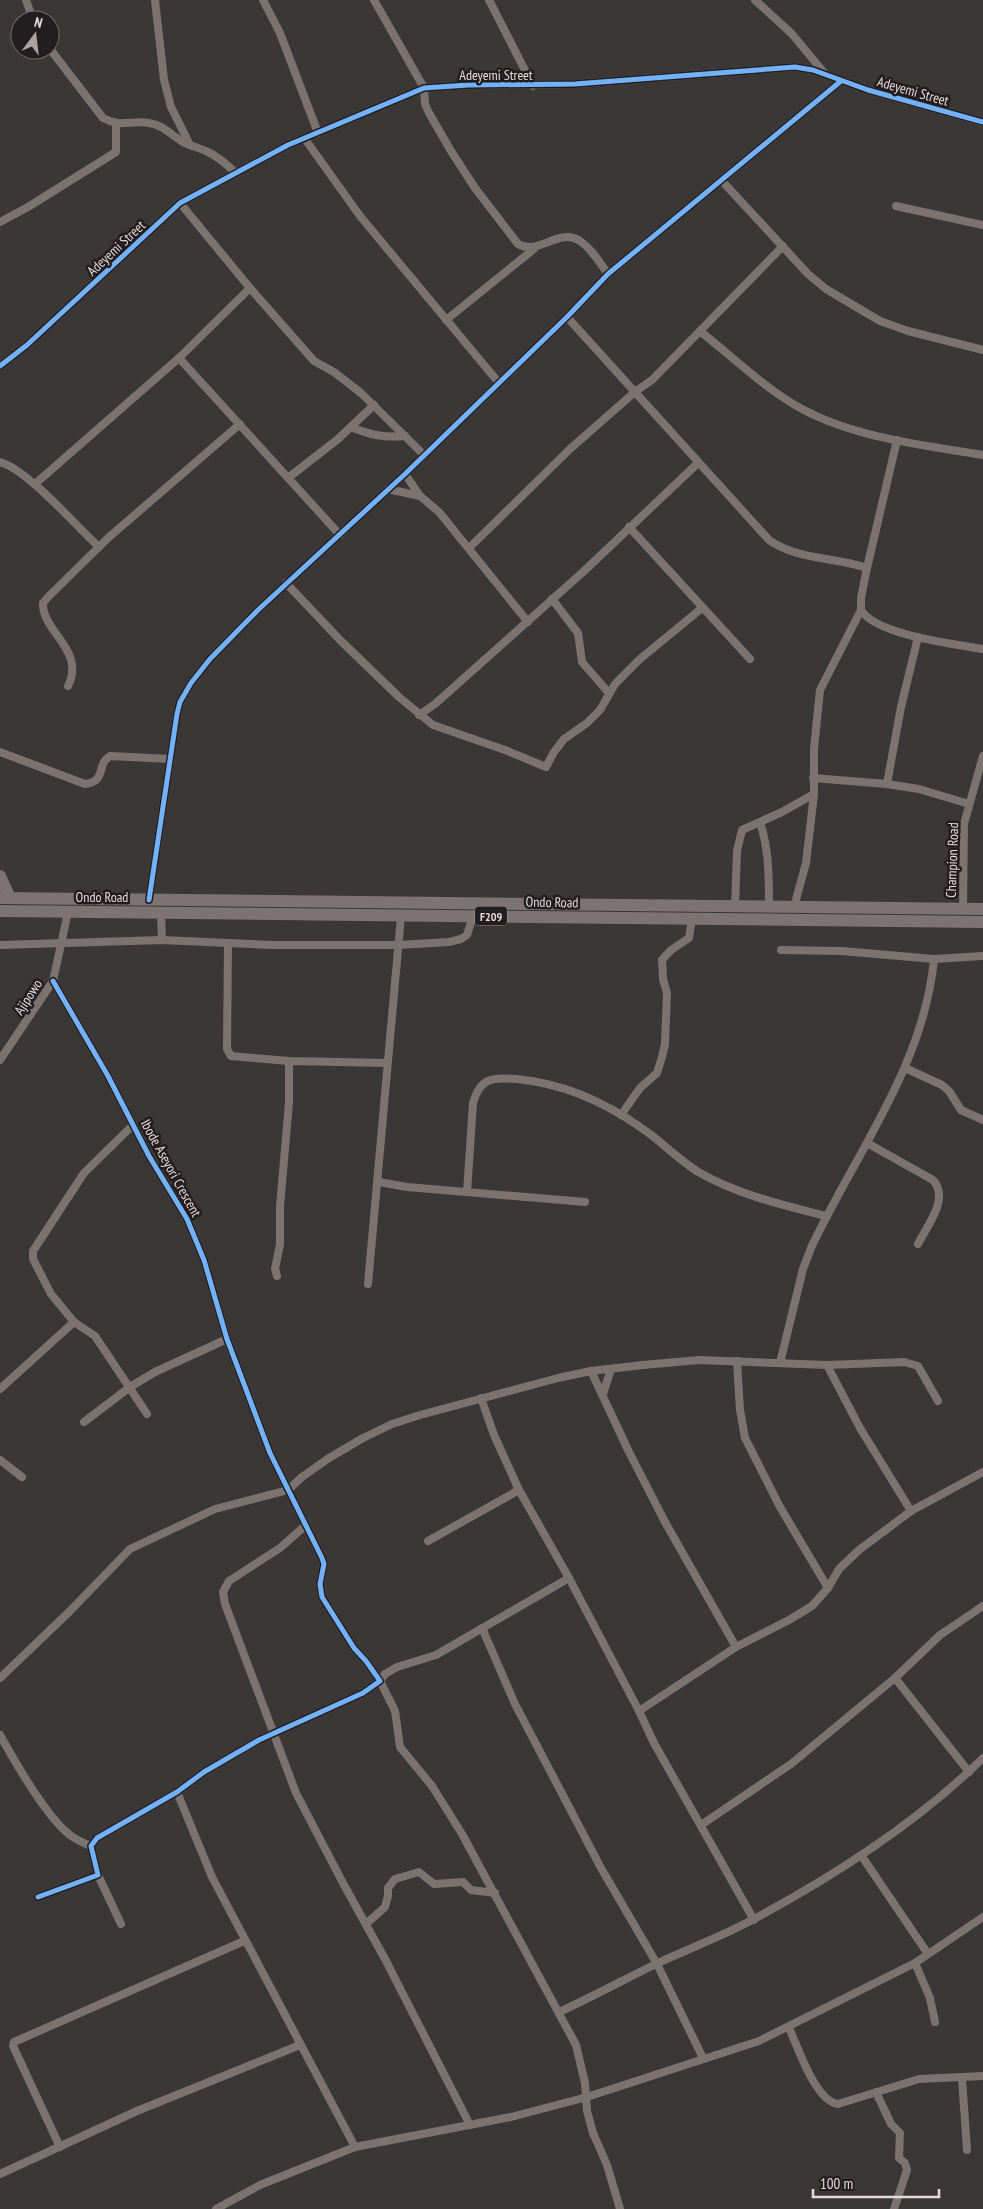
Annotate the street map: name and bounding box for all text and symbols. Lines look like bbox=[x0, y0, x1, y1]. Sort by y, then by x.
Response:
north arrow bbox=[10, 10, 60, 60]
text: N bbox=[32, 13, 44, 32]
street label: Adeyemi Street bbox=[459, 66, 533, 84]
street label: Adeyemi Street bbox=[875, 72, 951, 110]
street label: Adeyemi Street bbox=[83, 216, 149, 280]
street label: Champion Road bbox=[942, 822, 962, 898]
street label: Ondo Road bbox=[76, 888, 128, 906]
street label: Ondo Road bbox=[525, 893, 579, 911]
road number: F209 bbox=[475, 906, 507, 926]
street label: Ajipowo bbox=[10, 976, 46, 1018]
street label: Ibode Aseyori Crescent bbox=[137, 1116, 205, 1220]
scale bar bbox=[813, 2166, 939, 2198]
text: 100 m bbox=[820, 2174, 853, 2193]

